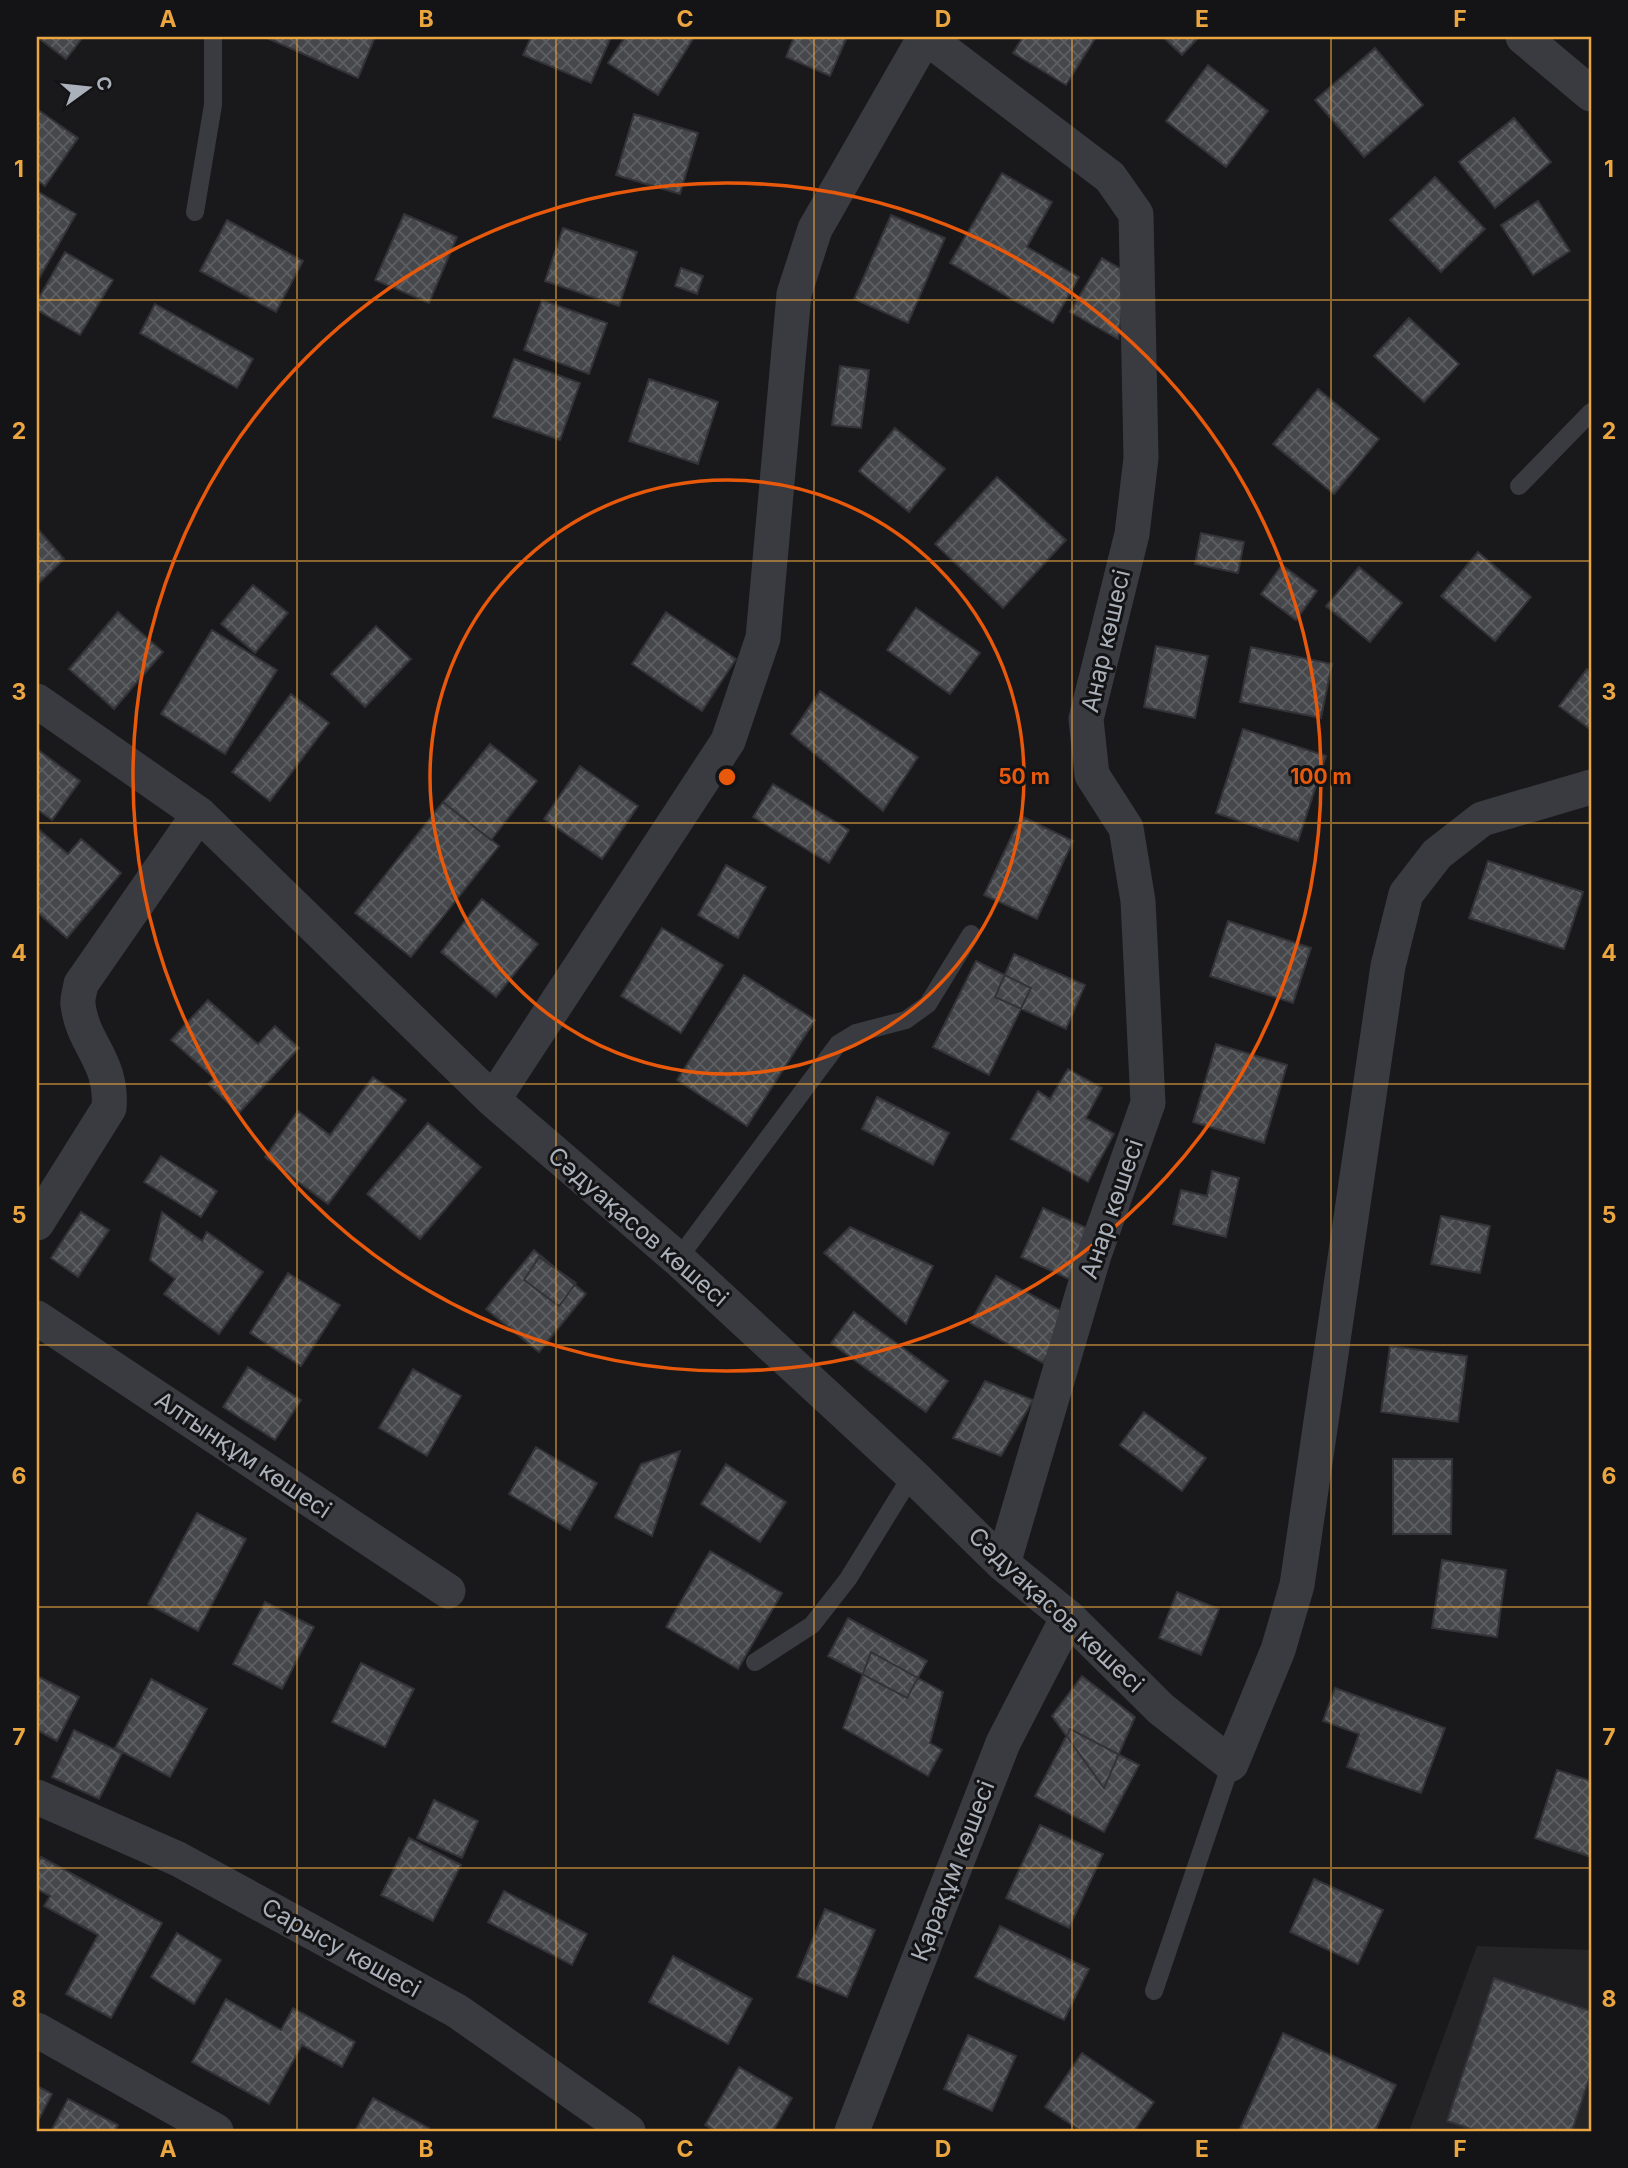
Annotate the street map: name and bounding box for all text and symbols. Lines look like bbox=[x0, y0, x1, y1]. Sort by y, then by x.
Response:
text: A bbox=[159, 5, 177, 33]
text: B bbox=[418, 5, 434, 33]
text: C bbox=[676, 5, 694, 33]
text: D bbox=[935, 5, 951, 33]
text: E bbox=[1195, 5, 1209, 33]
text: F bbox=[1453, 5, 1467, 33]
north arrow bbox=[52, 52, 122, 122]
text: С bbox=[91, 74, 117, 93]
text: 1 bbox=[14, 155, 24, 183]
text: 1 bbox=[1604, 155, 1614, 183]
text: 2 bbox=[12, 417, 26, 445]
text: 2 bbox=[1602, 417, 1616, 445]
street label: Анар көшесі bbox=[1075, 567, 1136, 715]
text: 3 bbox=[12, 678, 26, 706]
text: 3 bbox=[1602, 678, 1616, 706]
text: 50 m bbox=[998, 764, 1050, 789]
text: 100 m bbox=[1290, 764, 1352, 789]
centre of rings bbox=[715, 765, 739, 789]
text: 4 bbox=[11, 939, 27, 967]
text: 4 bbox=[1601, 939, 1617, 967]
street label: Анар көшесі bbox=[1074, 1135, 1149, 1282]
street label: Сәдуақасов көшесі bbox=[542, 1141, 734, 1313]
text: 5 bbox=[12, 1201, 26, 1229]
text: 5 bbox=[1602, 1201, 1616, 1229]
street label: Алтынқұм көшесі bbox=[150, 1385, 337, 1524]
text: 6 bbox=[12, 1462, 26, 1490]
text: 6 bbox=[1602, 1462, 1616, 1490]
street label: Сәдуақасов көшесі bbox=[963, 1521, 1150, 1698]
text: 7 bbox=[12, 1723, 26, 1751]
text: 7 bbox=[1602, 1723, 1616, 1751]
street label: Қарақұм көшесі bbox=[905, 1776, 1000, 1965]
street label: Сарысу көшесі bbox=[257, 1892, 426, 2003]
text: 8 bbox=[12, 1985, 26, 2013]
text: 8 bbox=[1602, 1985, 1616, 2013]
text: A bbox=[159, 2135, 177, 2163]
text: B bbox=[418, 2135, 434, 2163]
text: C bbox=[676, 2135, 694, 2163]
text: D bbox=[935, 2135, 951, 2163]
text: E bbox=[1195, 2135, 1209, 2163]
text: F bbox=[1453, 2135, 1467, 2163]

